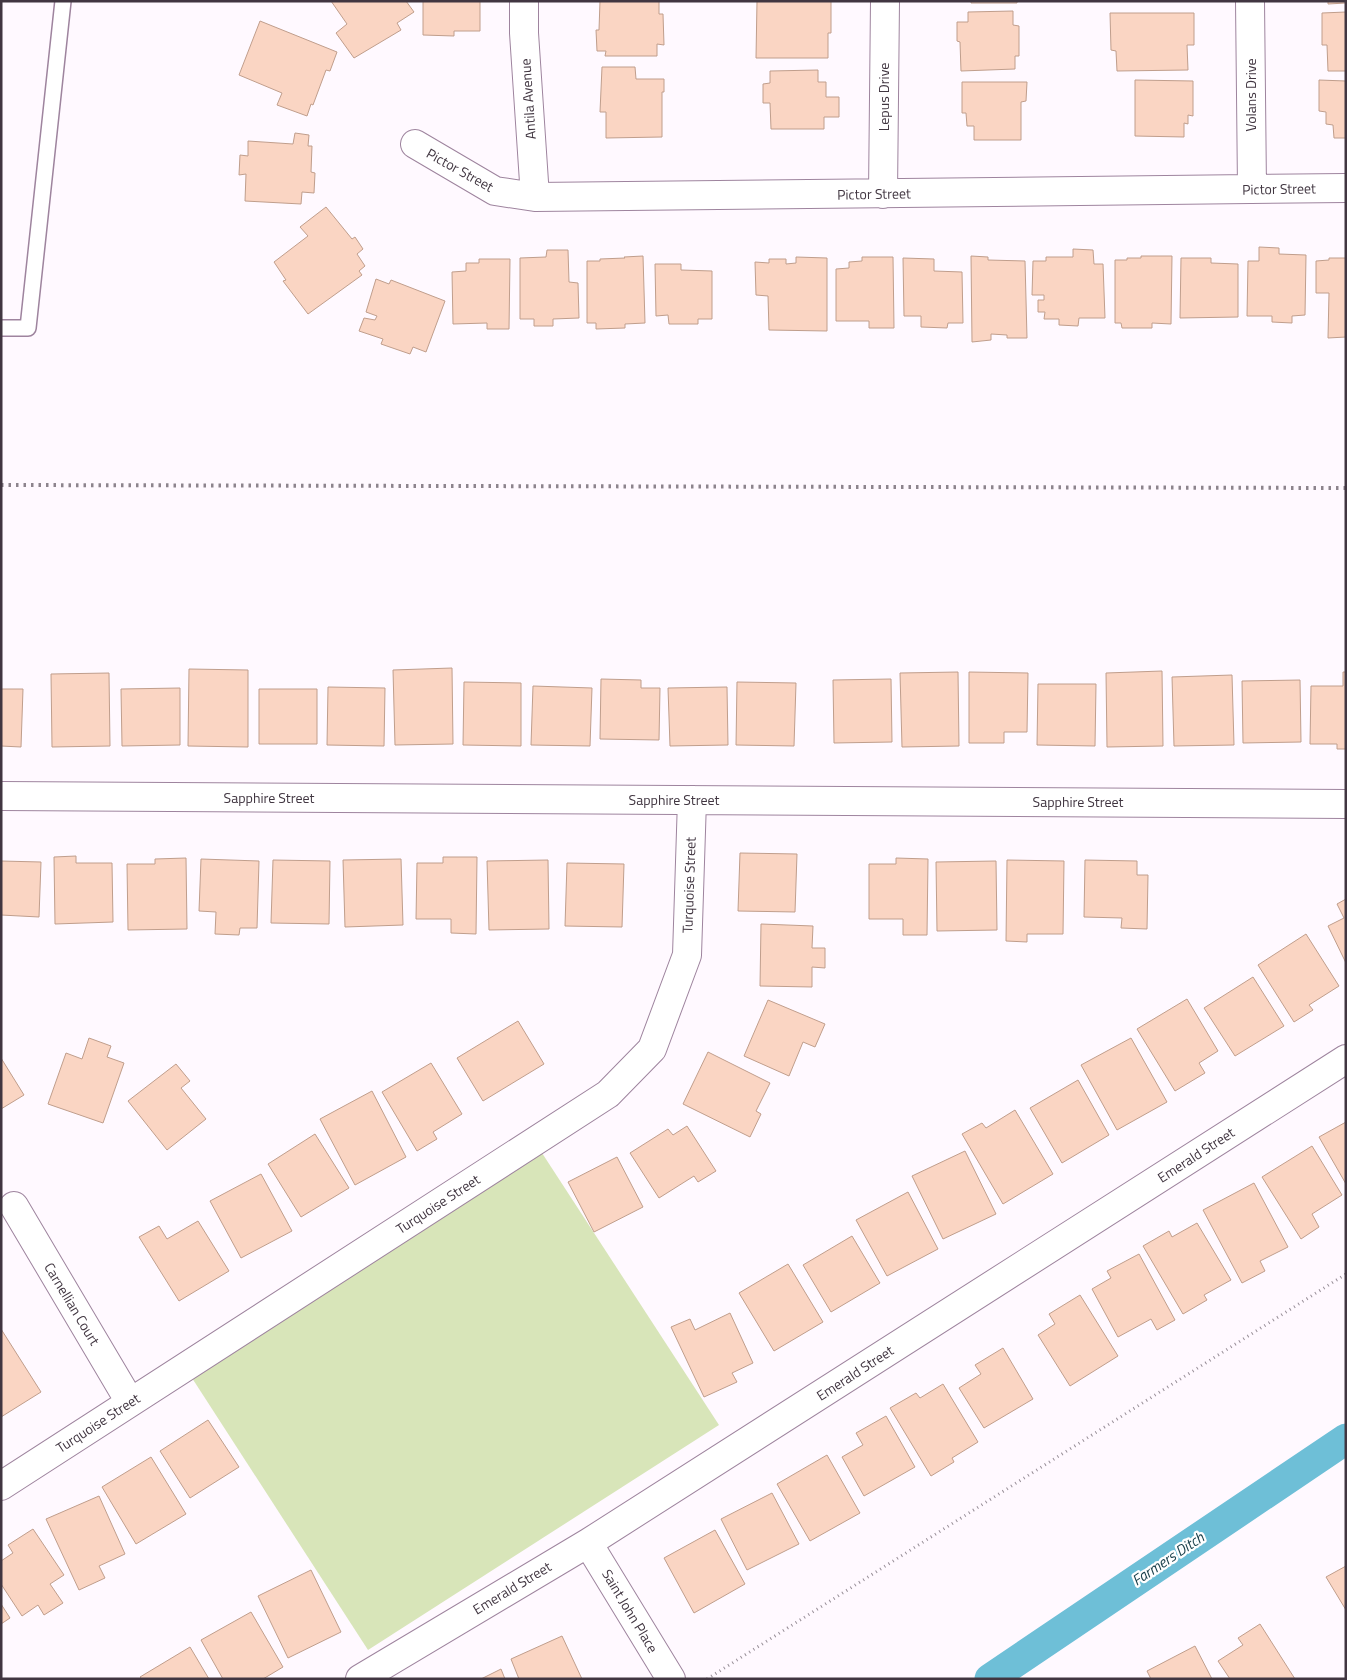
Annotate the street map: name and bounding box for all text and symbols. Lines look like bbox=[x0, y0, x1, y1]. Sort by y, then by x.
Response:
street label: Antila Avenue bbox=[514, 58, 541, 140]
street label: Volans Drive bbox=[1240, 58, 1261, 132]
street label: Lepus Drive bbox=[873, 63, 894, 131]
street label: Pictor Street bbox=[423, 142, 498, 197]
street label: Pictor Street bbox=[1242, 177, 1316, 200]
street label: Pictor Street bbox=[837, 182, 911, 205]
street label: Sapphire Street bbox=[224, 787, 315, 808]
street label: Sapphire Street bbox=[629, 789, 720, 810]
street label: Sapphire Street bbox=[1033, 791, 1124, 812]
street label: Turquoise Street bbox=[676, 836, 701, 933]
street label: Emerald Street bbox=[1153, 1122, 1238, 1187]
street label: Turquoise Street bbox=[392, 1169, 484, 1239]
street label: Carnellian Court bbox=[39, 1258, 105, 1349]
street label: Emerald Street bbox=[812, 1340, 897, 1405]
street label: Turquoise Street bbox=[52, 1388, 144, 1458]
water label: Farmers Ditch bbox=[1127, 1526, 1209, 1591]
street label: Emerald Street bbox=[469, 1556, 555, 1619]
street label: Saint John Place bbox=[597, 1565, 664, 1657]

